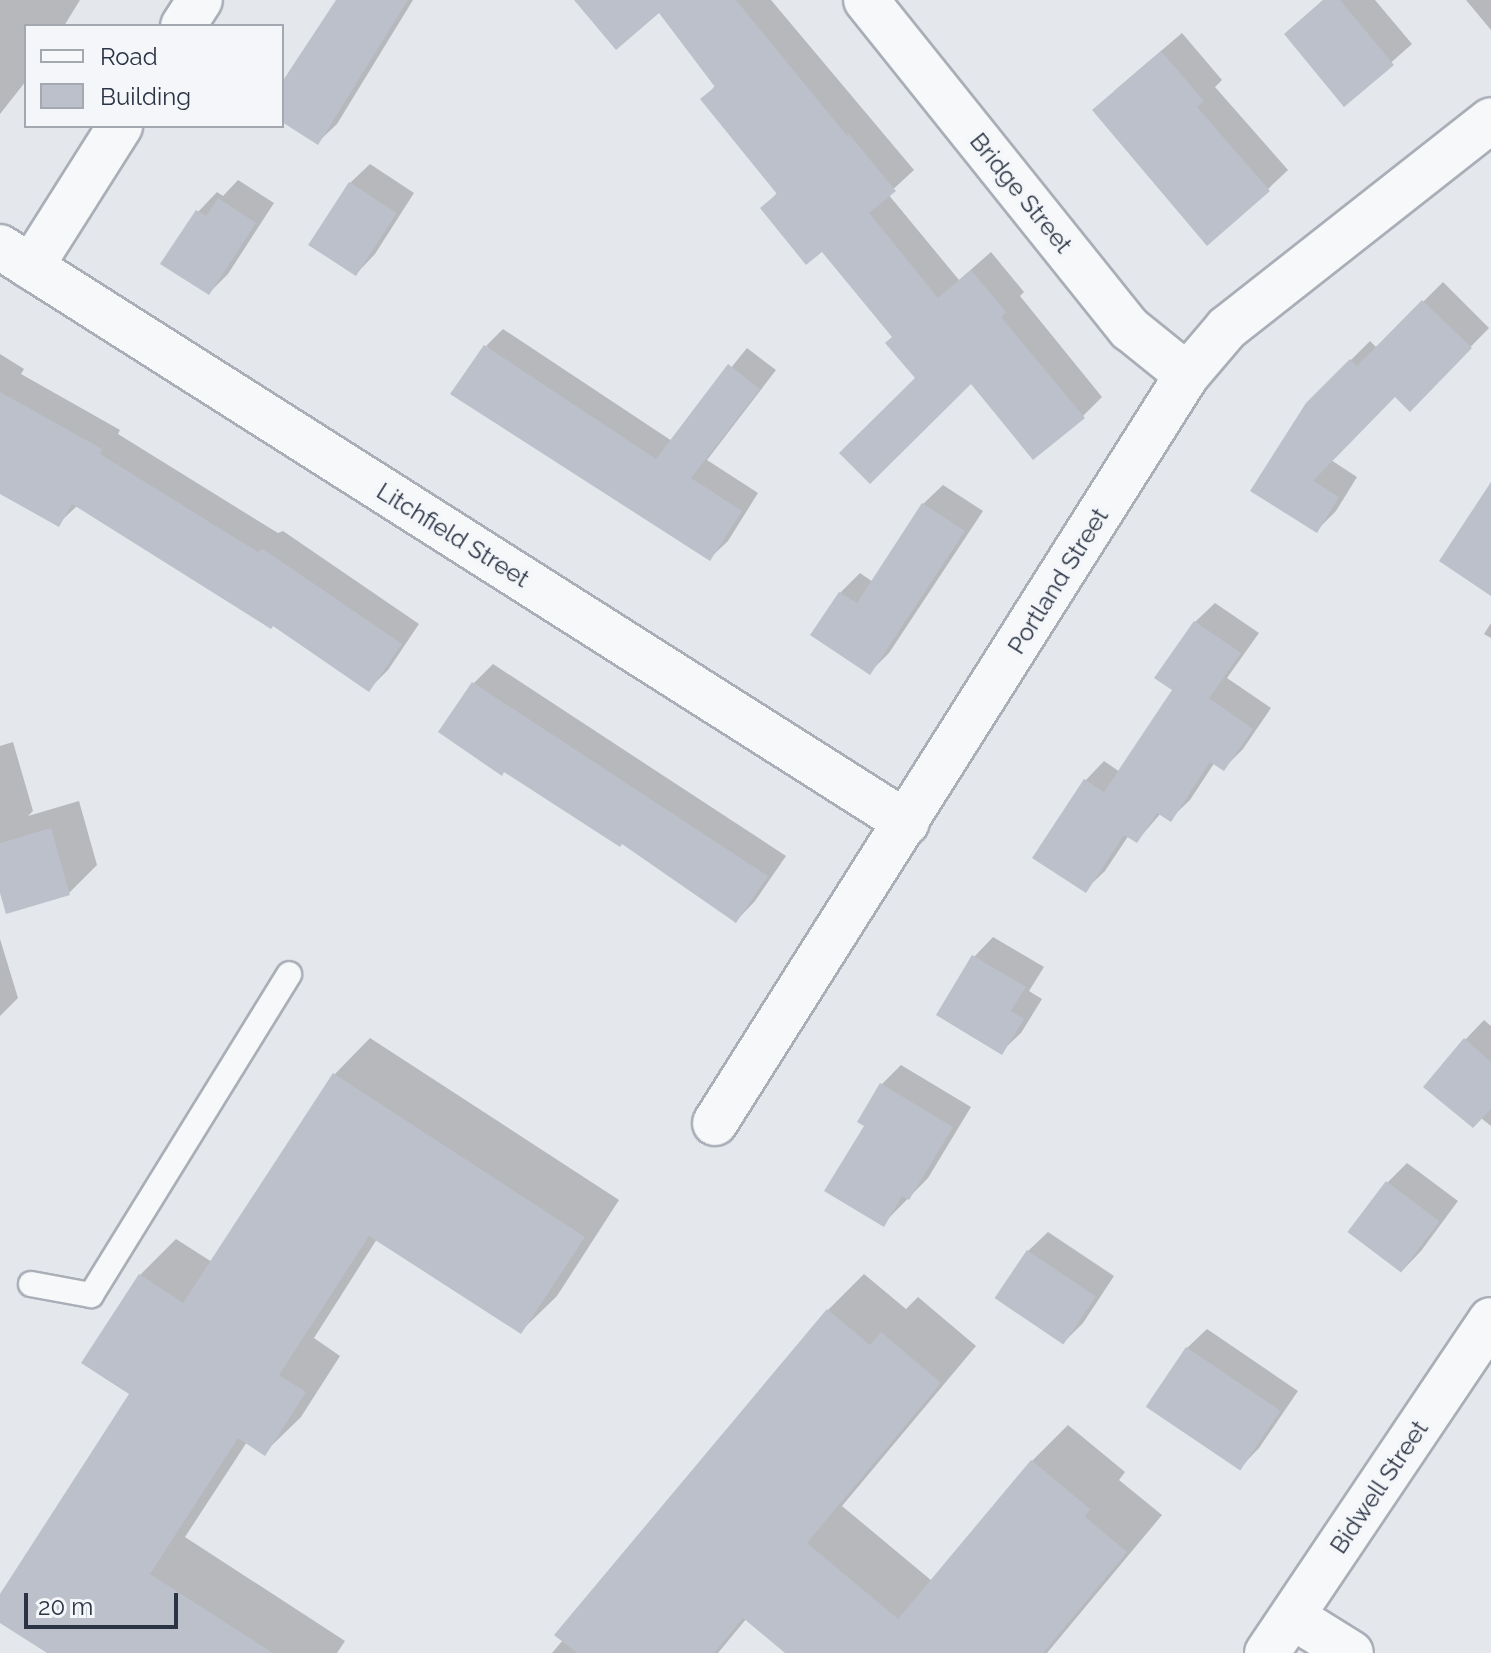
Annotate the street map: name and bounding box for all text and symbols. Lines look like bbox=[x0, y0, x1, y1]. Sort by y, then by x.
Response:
legend bbox=[24, 24, 284, 128]
text: Road bbox=[100, 42, 158, 71]
text: Building bbox=[100, 82, 191, 111]
street label: Bridge Street bbox=[964, 127, 1078, 259]
street label: Litchfield Street bbox=[371, 477, 535, 593]
street label: Portland Street bbox=[1002, 503, 1114, 659]
street label: Bidwell Street bbox=[1324, 1415, 1434, 1559]
scale bar bbox=[28, 1577, 182, 1627]
text: 20 m bbox=[38, 1592, 93, 1621]

